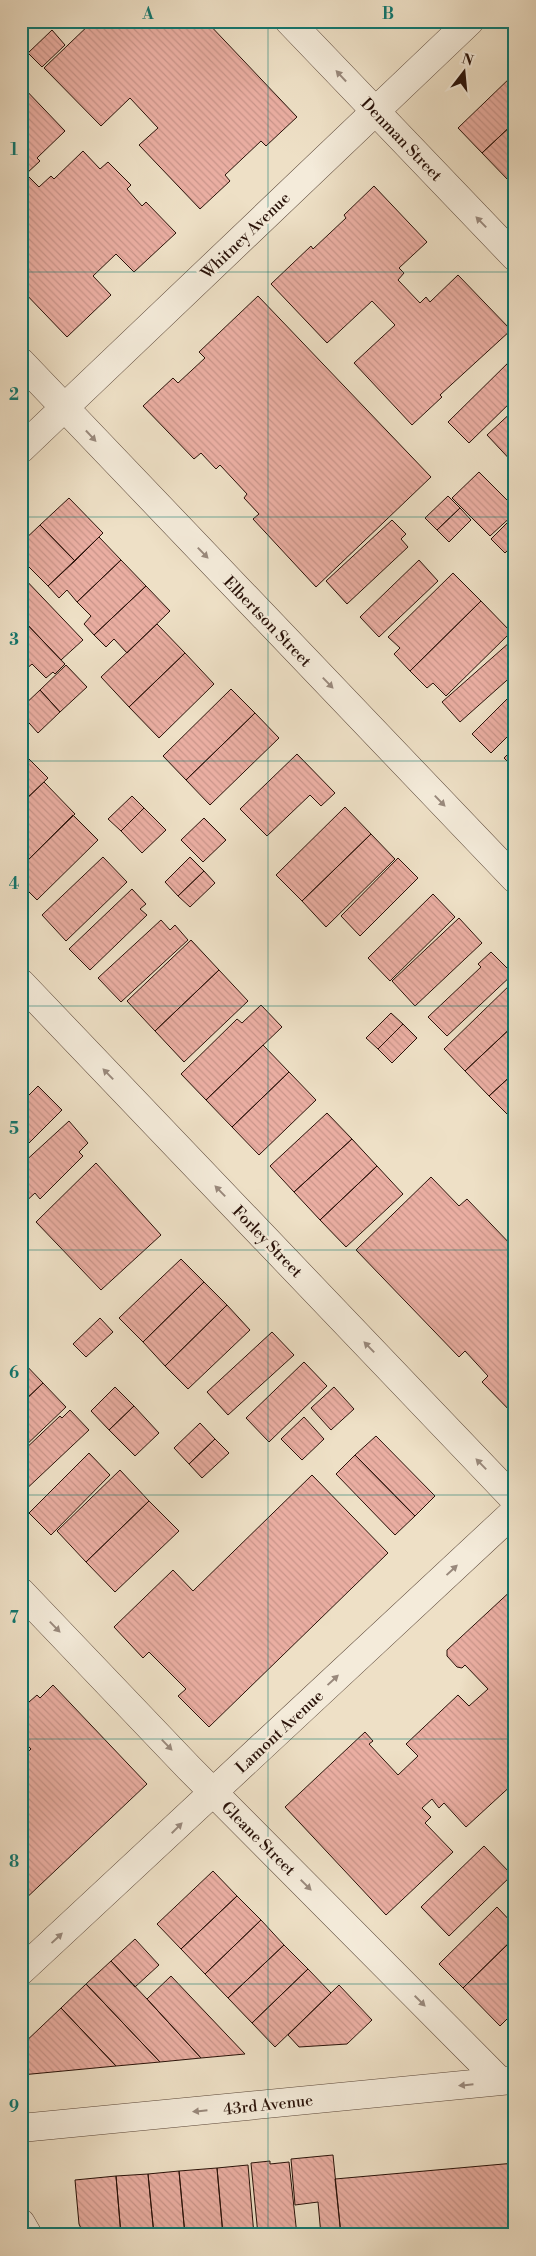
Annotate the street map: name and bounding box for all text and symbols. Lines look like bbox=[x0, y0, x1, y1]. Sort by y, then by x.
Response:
text: A bbox=[141, 4, 154, 24]
text: B bbox=[382, 4, 394, 24]
north arrow bbox=[438, 48, 488, 98]
text: N bbox=[460, 50, 475, 71]
one-way arrow bbox=[335, 71, 347, 83]
street label: Denman Street bbox=[356, 94, 446, 186]
text: 1 bbox=[10, 140, 18, 160]
street label: Whitney Avenue bbox=[196, 188, 294, 284]
one-way arrow bbox=[475, 216, 487, 228]
text: 2 bbox=[9, 385, 19, 405]
one-way arrow bbox=[85, 429, 97, 441]
one-way arrow bbox=[197, 547, 209, 559]
street label: Elbertson Street bbox=[219, 572, 316, 671]
text: 3 bbox=[9, 630, 19, 650]
one-way arrow bbox=[322, 677, 334, 689]
one-way arrow bbox=[434, 794, 446, 806]
text: 4 bbox=[9, 874, 20, 894]
one-way arrow bbox=[102, 1068, 114, 1080]
text: 5 bbox=[9, 1119, 19, 1139]
one-way arrow bbox=[214, 1186, 226, 1198]
street label: Forley Street bbox=[228, 1202, 307, 1282]
one-way arrow bbox=[363, 1341, 375, 1353]
text: 6 bbox=[9, 1363, 19, 1383]
one-way arrow bbox=[475, 1459, 487, 1471]
one-way arrow bbox=[446, 1564, 458, 1576]
text: 7 bbox=[9, 1608, 19, 1628]
one-way arrow bbox=[49, 1621, 61, 1633]
one-way arrow bbox=[327, 1674, 339, 1686]
street label: Lamont Avenue bbox=[232, 1686, 328, 1778]
one-way arrow bbox=[161, 1738, 173, 1750]
street label: Gleane Street bbox=[217, 1797, 300, 1880]
one-way arrow bbox=[170, 1822, 182, 1834]
text: 8 bbox=[9, 1852, 19, 1872]
one-way arrow bbox=[300, 1879, 312, 1891]
one-way arrow bbox=[51, 1932, 63, 1944]
one-way arrow bbox=[414, 1994, 426, 2006]
one-way arrow bbox=[458, 2081, 474, 2089]
street label: 43rd Avenue bbox=[222, 2090, 314, 2120]
text: 9 bbox=[9, 2097, 19, 2117]
one-way arrow bbox=[192, 2107, 208, 2115]

